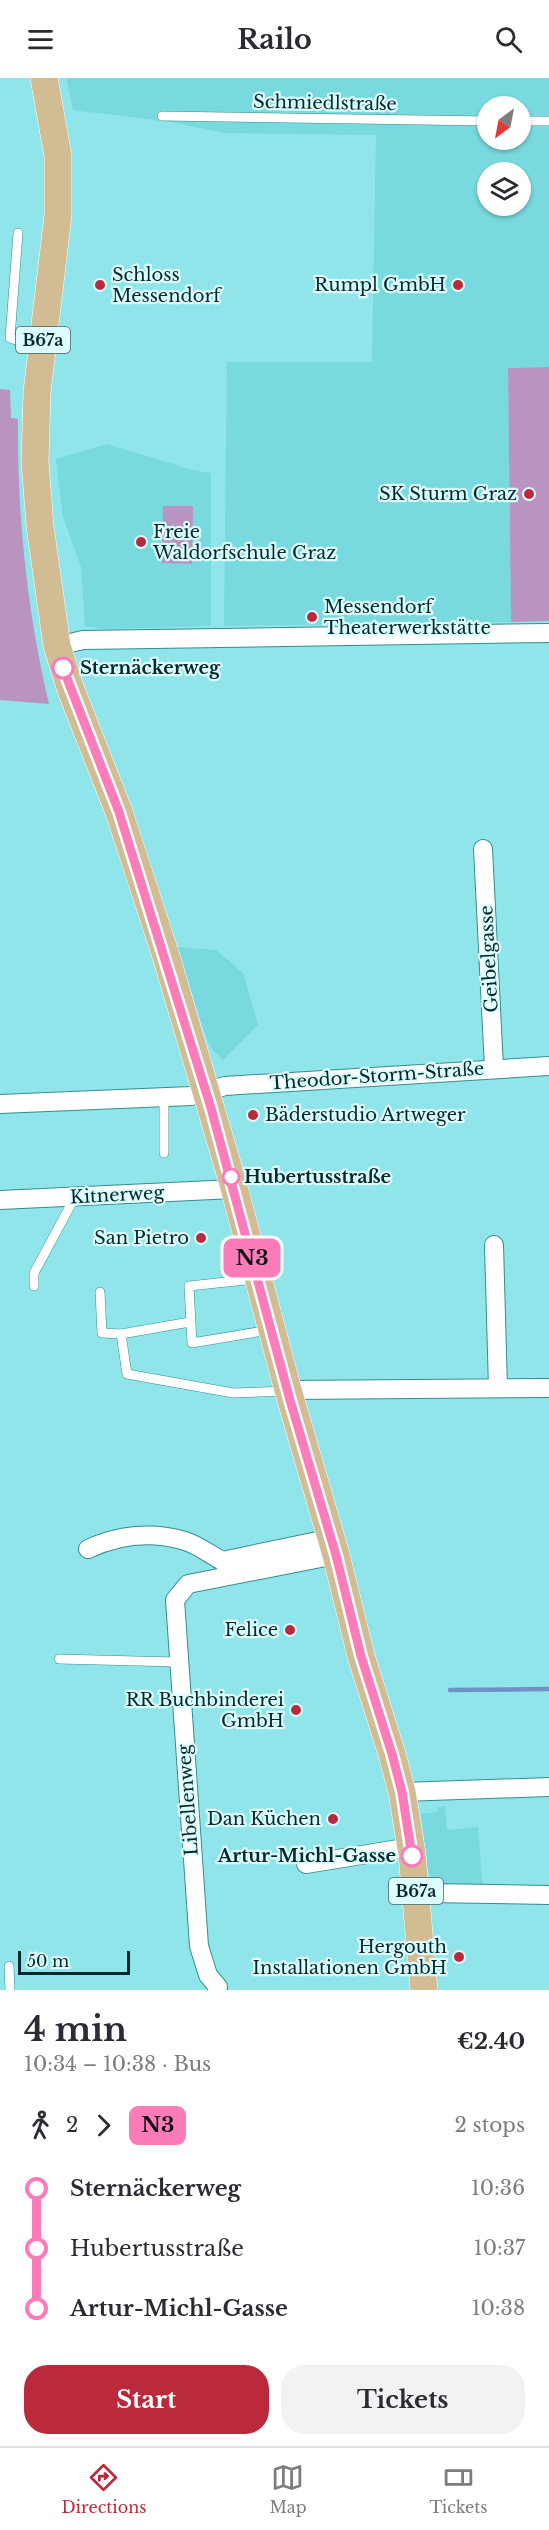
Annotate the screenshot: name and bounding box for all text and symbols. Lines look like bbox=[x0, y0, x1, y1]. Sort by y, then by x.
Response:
icon: menu bbox=[24, 23, 57, 56]
text: Railo bbox=[237, 23, 312, 56]
icon: search bbox=[492, 23, 525, 56]
street label: Schmiedlstraße bbox=[253, 91, 397, 115]
north arrow bbox=[477, 96, 531, 150]
map controls bbox=[477, 96, 531, 216]
button: layers bbox=[477, 162, 531, 216]
place label: Schloss Messendorf bbox=[112, 264, 223, 307]
place label: Rumpl GmbH bbox=[314, 274, 446, 296]
marker: Schloss Messendorf bbox=[93, 278, 107, 292]
marker: Rumpl GmbH bbox=[451, 278, 465, 292]
road number: B67a bbox=[16, 327, 70, 353]
place label: SK Sturm Graz bbox=[379, 483, 517, 505]
marker: SK Sturm Graz bbox=[522, 487, 536, 501]
place label: Freie Waldorfschule Graz bbox=[152, 521, 336, 564]
marker: Freie Waldorfschule Graz bbox=[134, 535, 148, 549]
place label: Messendorf Theaterwerkstätte bbox=[324, 596, 491, 639]
marker: Messendorf Theaterwerkstätte bbox=[305, 610, 319, 624]
marker: Sternäckerweg bbox=[52, 657, 74, 679]
place label: Sternäckerweg bbox=[80, 657, 221, 679]
street label: Geibelgasse bbox=[475, 905, 503, 1013]
street label: Theodor-Storm-Straße bbox=[269, 1058, 485, 1094]
place label: Bäderstudio Artweger bbox=[265, 1104, 466, 1126]
marker: Bäderstudio Artweger bbox=[246, 1108, 260, 1122]
place label: Hubertusstraße bbox=[244, 1166, 391, 1188]
marker: Hubertusstraße bbox=[222, 1168, 240, 1186]
street label: Kitnerweg bbox=[69, 1182, 165, 1208]
place label: San Pietro bbox=[94, 1227, 189, 1249]
marker: San Pietro bbox=[194, 1231, 208, 1245]
line badge: N3 bbox=[225, 1238, 279, 1278]
text: N3 bbox=[235, 1245, 269, 1271]
place label: Felice bbox=[224, 1619, 278, 1641]
marker: Felice bbox=[283, 1623, 297, 1637]
place label: RR Buchbinderei GmbH bbox=[126, 1689, 284, 1732]
marker: RR Buchbinderei GmbH bbox=[289, 1703, 303, 1717]
street label: Libellenweg bbox=[173, 1743, 203, 1856]
place label: Dan Küchen bbox=[207, 1808, 321, 1830]
marker: Dan Küchen bbox=[326, 1812, 340, 1826]
place label: Artur-Michl-Gasse bbox=[217, 1845, 396, 1867]
marker: Artur-Michl-Gasse bbox=[401, 1845, 423, 1867]
road number: B67a bbox=[389, 1878, 443, 1904]
place label: Hergouth Installationen GmbH bbox=[253, 1936, 447, 1979]
scale bar bbox=[18, 1948, 130, 1976]
marker: Hergouth Installationen GmbH bbox=[452, 1950, 466, 1964]
text: 50 m bbox=[27, 1951, 69, 1971]
text: 4 min bbox=[24, 2009, 127, 2050]
text: €2.40 bbox=[457, 2028, 525, 2055]
text: 10:34 – 10:38 · Bus bbox=[24, 2052, 211, 2076]
icon: walk bbox=[24, 2109, 57, 2142]
icon: forward bbox=[87, 2109, 120, 2142]
text: N3 bbox=[141, 2112, 174, 2138]
text: 2 bbox=[66, 2113, 78, 2137]
text: 2 stops bbox=[455, 2113, 525, 2137]
text: Sternäckerweg bbox=[70, 2175, 241, 2202]
text: 10:36 bbox=[471, 2176, 525, 2200]
text: Hubertusstraße bbox=[70, 2235, 244, 2262]
text: 10:37 bbox=[474, 2236, 525, 2260]
text: Artur-Michl-Gasse bbox=[70, 2295, 288, 2322]
text: 10:38 bbox=[472, 2296, 525, 2320]
button: Start bbox=[24, 2365, 269, 2434]
button: Tickets bbox=[281, 2365, 525, 2434]
tab: Directions bbox=[61, 2461, 147, 2517]
tab: Map bbox=[269, 2461, 307, 2517]
tab: Tickets bbox=[429, 2461, 488, 2517]

